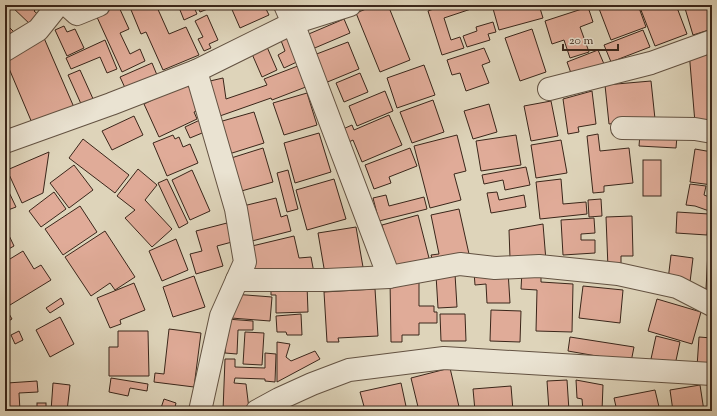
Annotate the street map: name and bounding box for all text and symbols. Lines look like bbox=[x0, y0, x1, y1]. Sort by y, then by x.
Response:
scale bar bbox=[563, 26, 618, 52]
text: 20 m bbox=[569, 32, 594, 50]

